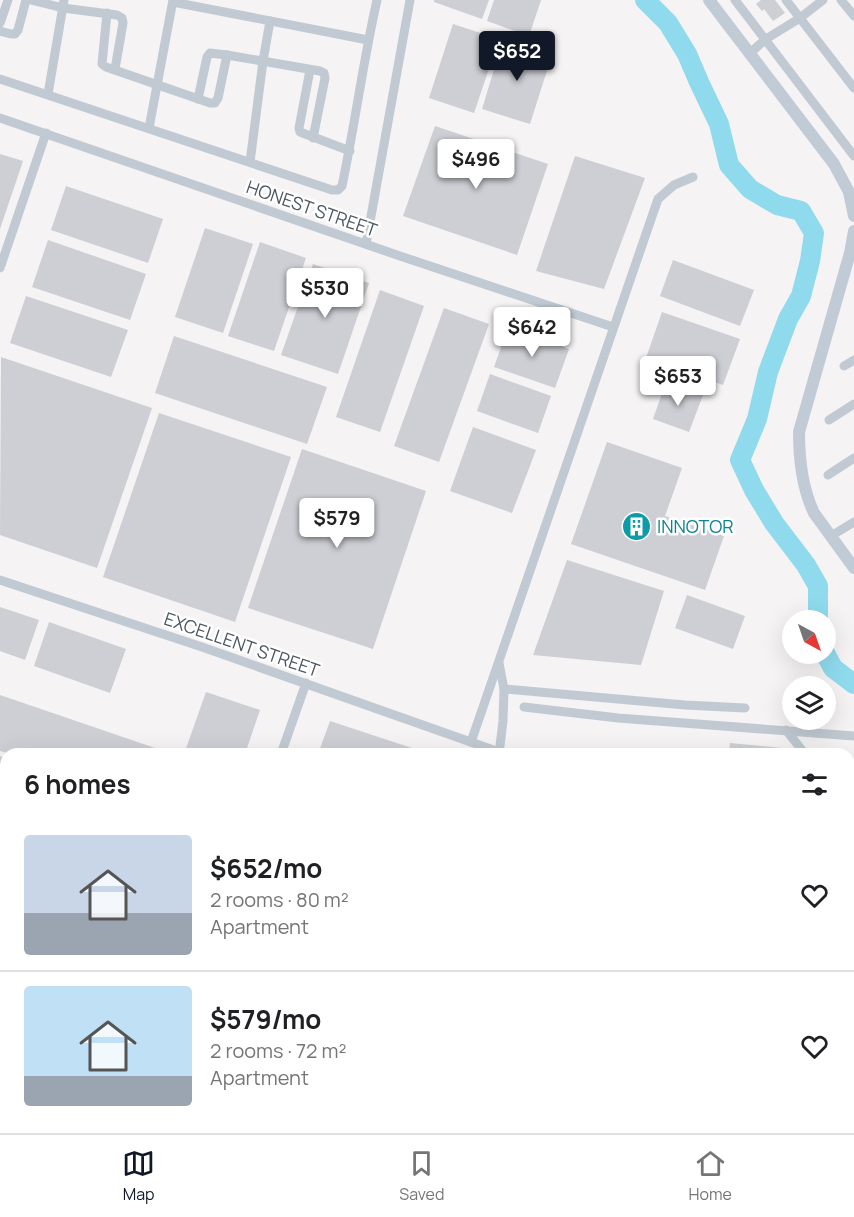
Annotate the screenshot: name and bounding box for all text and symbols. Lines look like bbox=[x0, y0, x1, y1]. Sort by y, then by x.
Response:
pin: $652 bbox=[481, 31, 553, 82]
text: $652 bbox=[493, 37, 541, 64]
pin: $496 bbox=[440, 139, 512, 190]
text: $496 bbox=[451, 145, 501, 172]
street label: HONEST STREET bbox=[243, 174, 381, 242]
pin: $530 bbox=[289, 268, 361, 319]
text: $530 bbox=[300, 274, 350, 301]
pin: $642 bbox=[496, 307, 568, 358]
text: $642 bbox=[507, 313, 557, 340]
pin: $653 bbox=[642, 356, 714, 407]
text: $653 bbox=[654, 362, 702, 389]
pin: $579 bbox=[301, 498, 373, 549]
text: $579 bbox=[313, 504, 361, 531]
building icon: INNOTOR bbox=[620, 510, 652, 542]
place label: INNOTOR bbox=[657, 514, 734, 538]
street label: EXCELLENT STREET bbox=[161, 606, 323, 682]
north arrow bbox=[782, 610, 836, 664]
map controls bbox=[782, 610, 836, 730]
button: layers bbox=[782, 676, 836, 730]
text: 6 homes bbox=[24, 766, 131, 802]
icon: filters bbox=[798, 768, 831, 801]
text: $652/mo bbox=[210, 850, 322, 886]
icon: home bbox=[72, 859, 144, 931]
icon: heart bbox=[798, 879, 831, 912]
text: 2 rooms · 80 m² bbox=[210, 886, 349, 913]
text: Apartment bbox=[210, 913, 309, 940]
text: $579/mo bbox=[210, 1001, 321, 1037]
icon: home bbox=[72, 1010, 144, 1082]
icon: heart bbox=[798, 1030, 831, 1063]
text: 2 rooms · 72 m² bbox=[210, 1037, 346, 1064]
text: Apartment bbox=[210, 1064, 309, 1091]
tab: Map bbox=[122, 1147, 155, 1205]
tab: Saved bbox=[399, 1147, 444, 1205]
tab: Home bbox=[689, 1147, 732, 1205]

